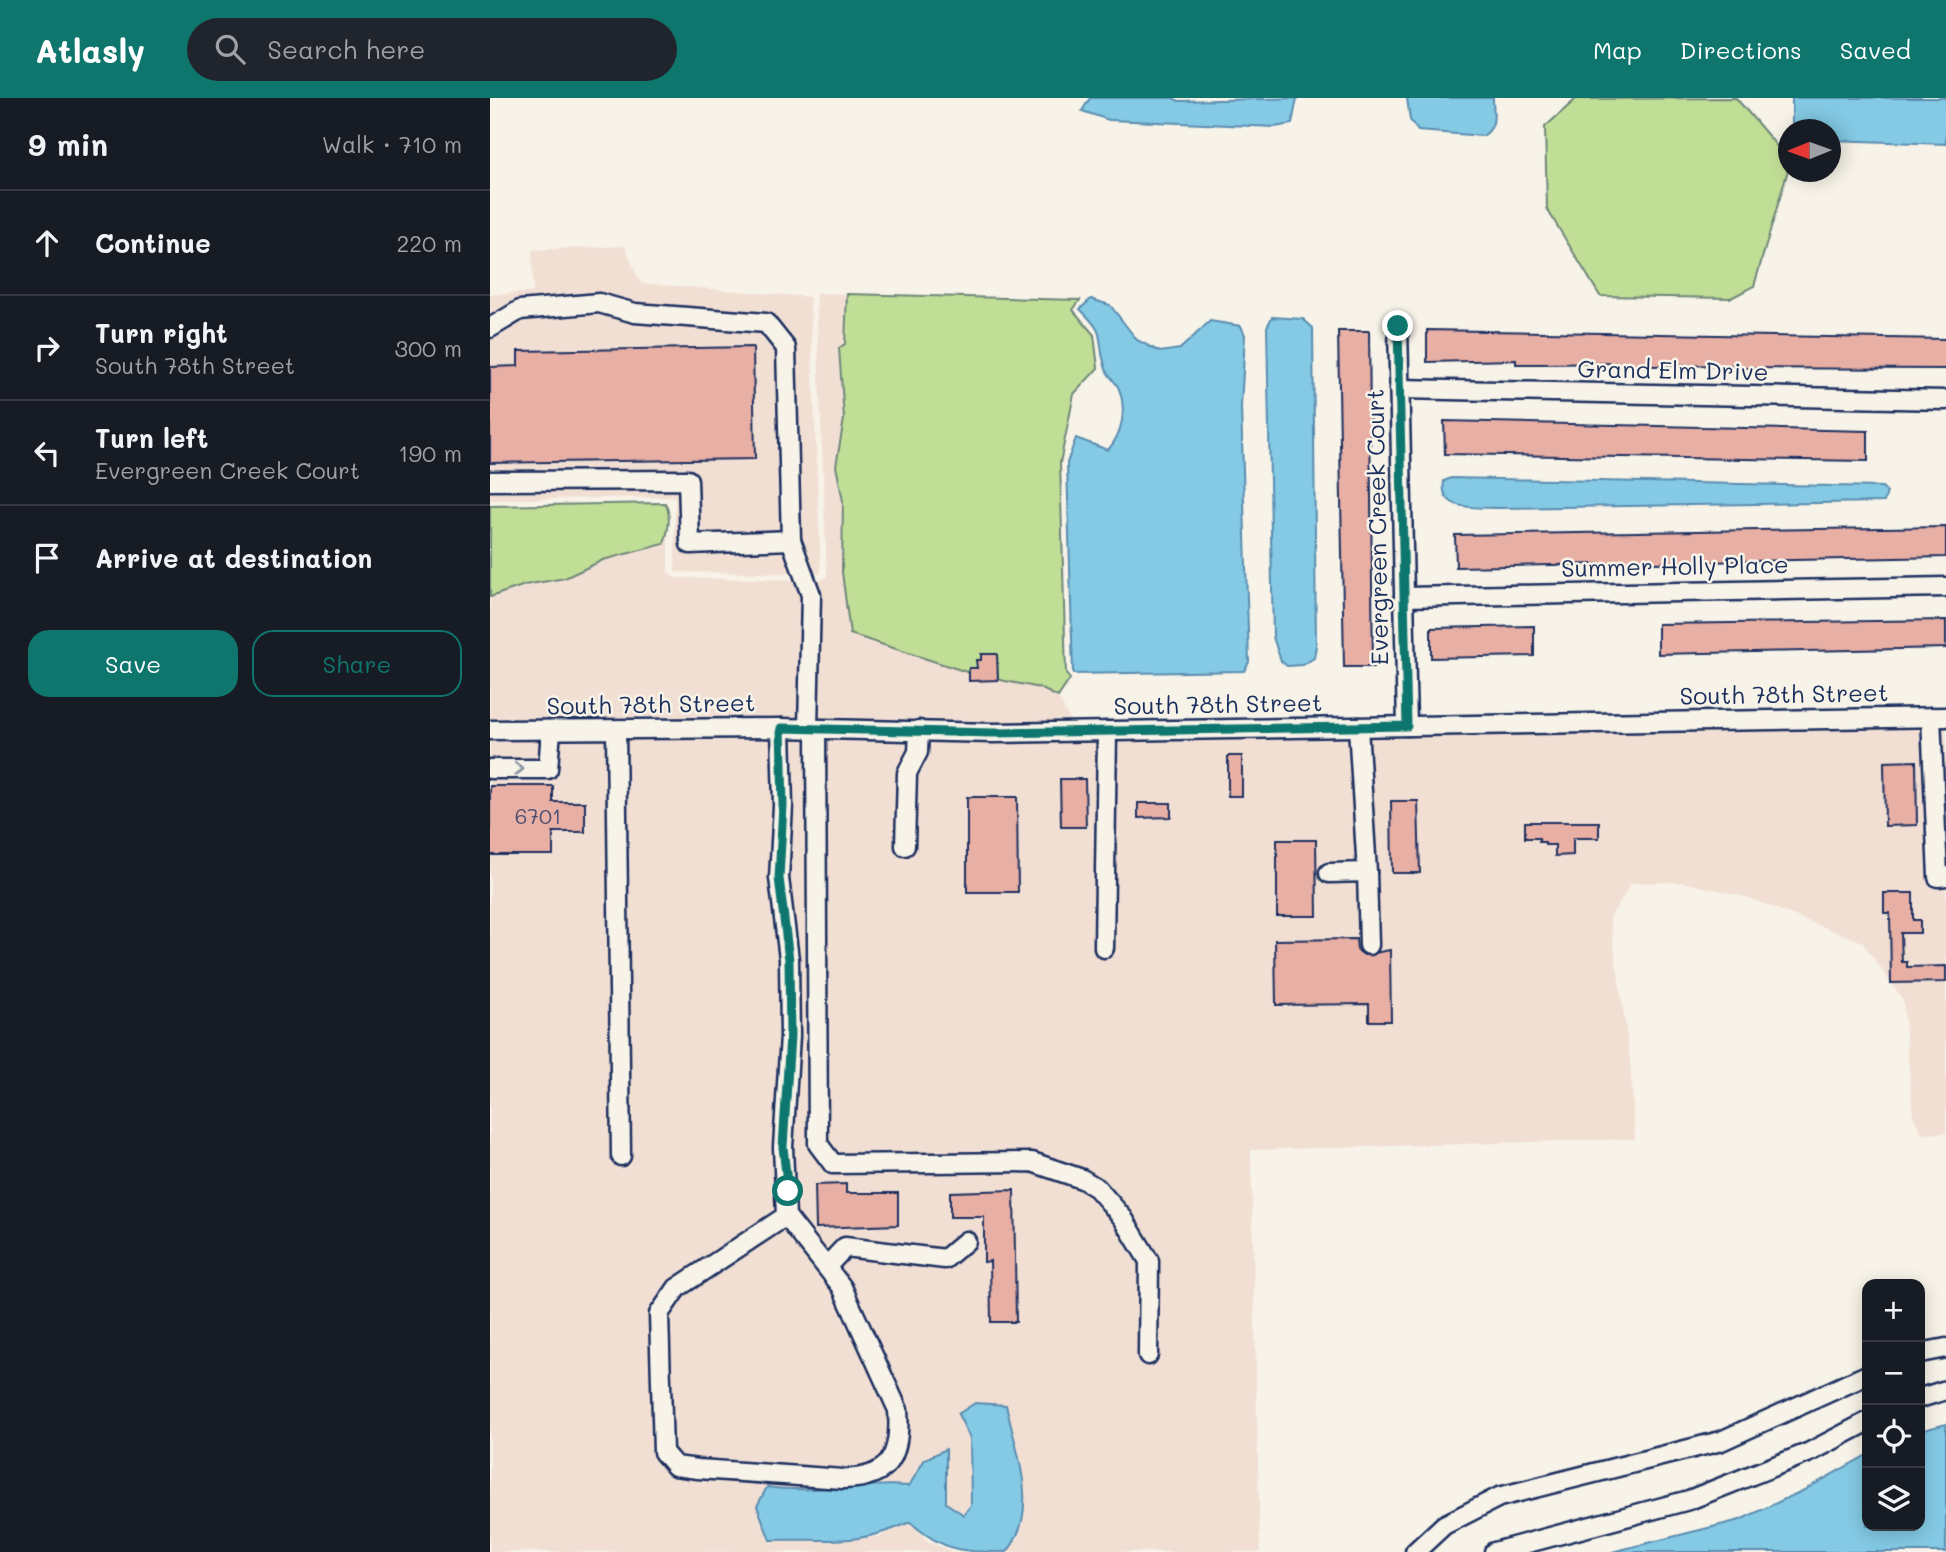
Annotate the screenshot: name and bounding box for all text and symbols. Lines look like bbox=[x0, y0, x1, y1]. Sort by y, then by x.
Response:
search box bbox=[187, 18, 677, 81]
text: Atlasly bbox=[35, 28, 145, 71]
icon: search bbox=[211, 30, 249, 68]
text: Search here bbox=[267, 32, 425, 66]
text: Map bbox=[1593, 34, 1642, 65]
text: Directions bbox=[1680, 34, 1802, 65]
text: Saved bbox=[1840, 34, 1911, 65]
north arrow bbox=[1778, 119, 1841, 182]
text: 9 min bbox=[28, 124, 108, 164]
text: Walk · 710 m bbox=[322, 129, 462, 159]
icon: ahead bbox=[28, 224, 66, 262]
text: Continue bbox=[95, 226, 211, 260]
text: 220 m bbox=[396, 228, 462, 258]
route end bbox=[1382, 310, 1413, 341]
text: Turn right bbox=[95, 316, 228, 350]
icon: right bbox=[28, 329, 66, 367]
text: 300 m bbox=[394, 333, 462, 363]
text: South 78th Street bbox=[95, 350, 295, 380]
street label: Grand Elm Drive bbox=[1577, 352, 1769, 387]
street label: Evergreen Creek Court bbox=[1359, 389, 1394, 665]
text: Turn left bbox=[95, 421, 208, 455]
icon: left bbox=[28, 434, 66, 472]
text: 190 m bbox=[398, 438, 462, 468]
text: Evergreen Creek Court bbox=[95, 455, 360, 485]
icon: arrive bbox=[28, 539, 66, 577]
text: Arrive at destination bbox=[95, 541, 372, 575]
street label: Summer Holly Place bbox=[1561, 548, 1789, 583]
button: Save bbox=[28, 630, 238, 697]
button: Share bbox=[252, 630, 462, 697]
street label: South 78th Street bbox=[1679, 676, 1889, 711]
street label: South 78th Street bbox=[546, 686, 756, 721]
street label: South 78th Street bbox=[1113, 686, 1323, 721]
one-way arrow bbox=[514, 761, 525, 777]
house number: 6701 bbox=[515, 802, 561, 829]
route start bbox=[772, 1175, 803, 1206]
map controls bbox=[1862, 1279, 1925, 1531]
button: + bbox=[1862, 1279, 1925, 1342]
button: − bbox=[1862, 1342, 1925, 1405]
button: locate bbox=[1862, 1405, 1925, 1468]
button: layers bbox=[1862, 1468, 1925, 1531]

